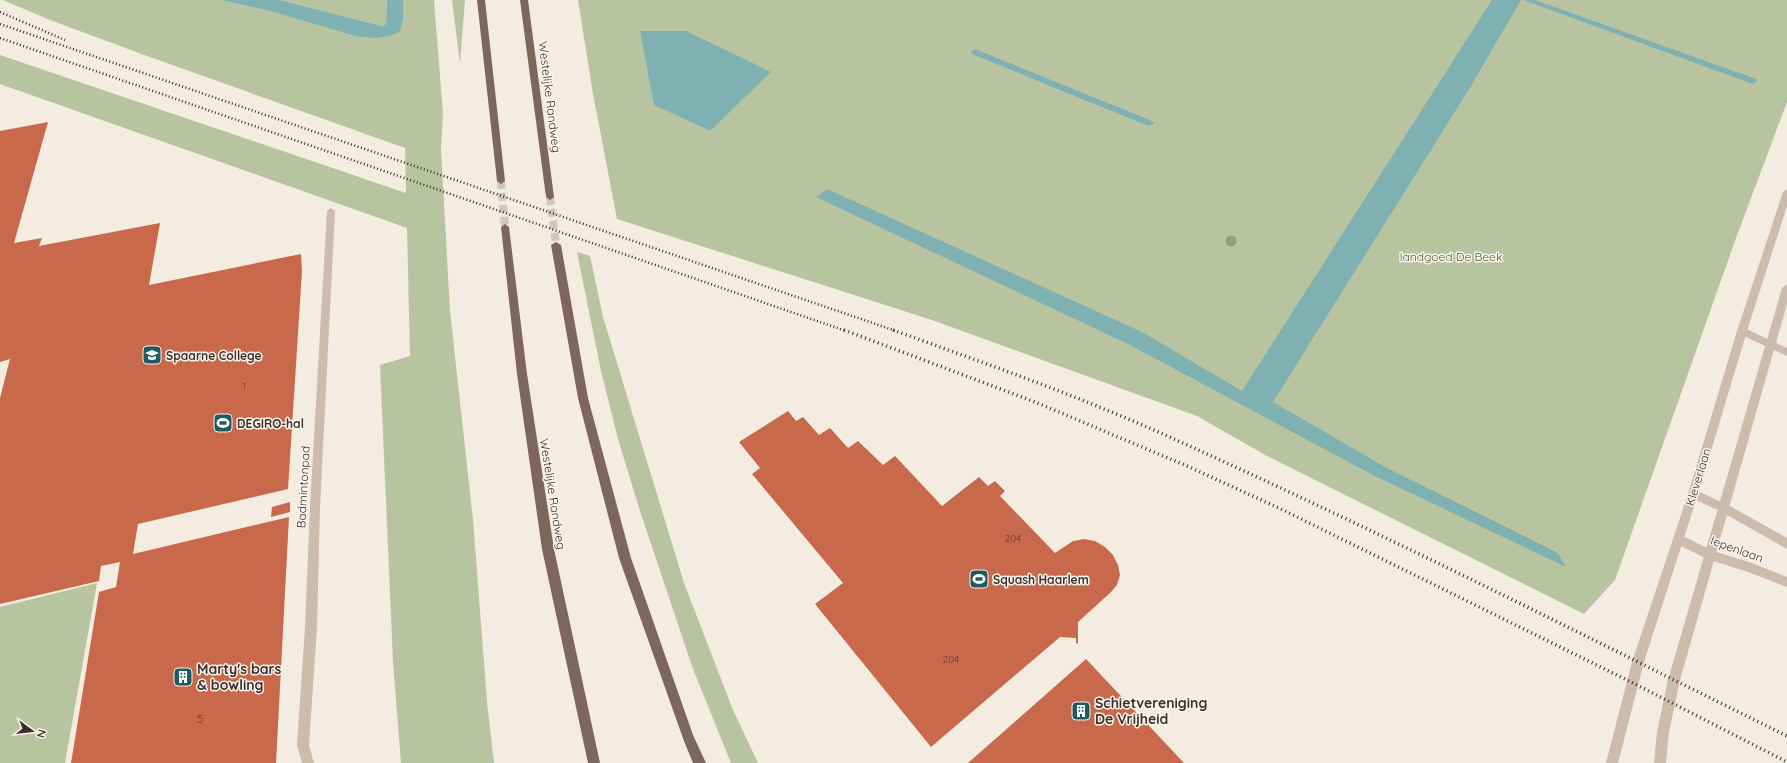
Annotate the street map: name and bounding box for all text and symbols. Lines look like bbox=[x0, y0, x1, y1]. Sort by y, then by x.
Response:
street label: Westelijke Randweg bbox=[536, 40, 564, 154]
park label: landgoed De Beek bbox=[1400, 249, 1502, 264]
school or university icon: Spaarne College bbox=[141, 344, 163, 366]
place label: Spaarne College bbox=[166, 348, 262, 363]
house number: 1 bbox=[242, 379, 246, 392]
sports icon: DEGIRO-hal bbox=[212, 412, 234, 434]
place label: DEGIRO-hal bbox=[237, 416, 304, 431]
street label: Westelijke Randweg bbox=[537, 437, 569, 551]
street label: Badmintonpad bbox=[293, 445, 313, 529]
street label: Kleverlaan bbox=[1682, 446, 1714, 508]
house number: 204 bbox=[1005, 532, 1021, 545]
street label: Iepenlaan bbox=[1709, 533, 1765, 565]
sports icon: Squash Haarlem bbox=[968, 568, 990, 590]
place label: Squash Haarlem bbox=[993, 572, 1089, 587]
house number: 204 bbox=[943, 653, 959, 666]
place label: Marty's bars & bowling bbox=[197, 660, 282, 694]
building icon: Marty's bars & bowling bbox=[172, 666, 194, 688]
place label: Schietvereniging De Vrijheid bbox=[1095, 694, 1207, 728]
building icon: Schietvereniging De Vrijheid bbox=[1070, 700, 1092, 722]
north arrow bbox=[12, 711, 52, 751]
house number: 5 bbox=[197, 711, 203, 726]
text: N bbox=[34, 728, 49, 739]

